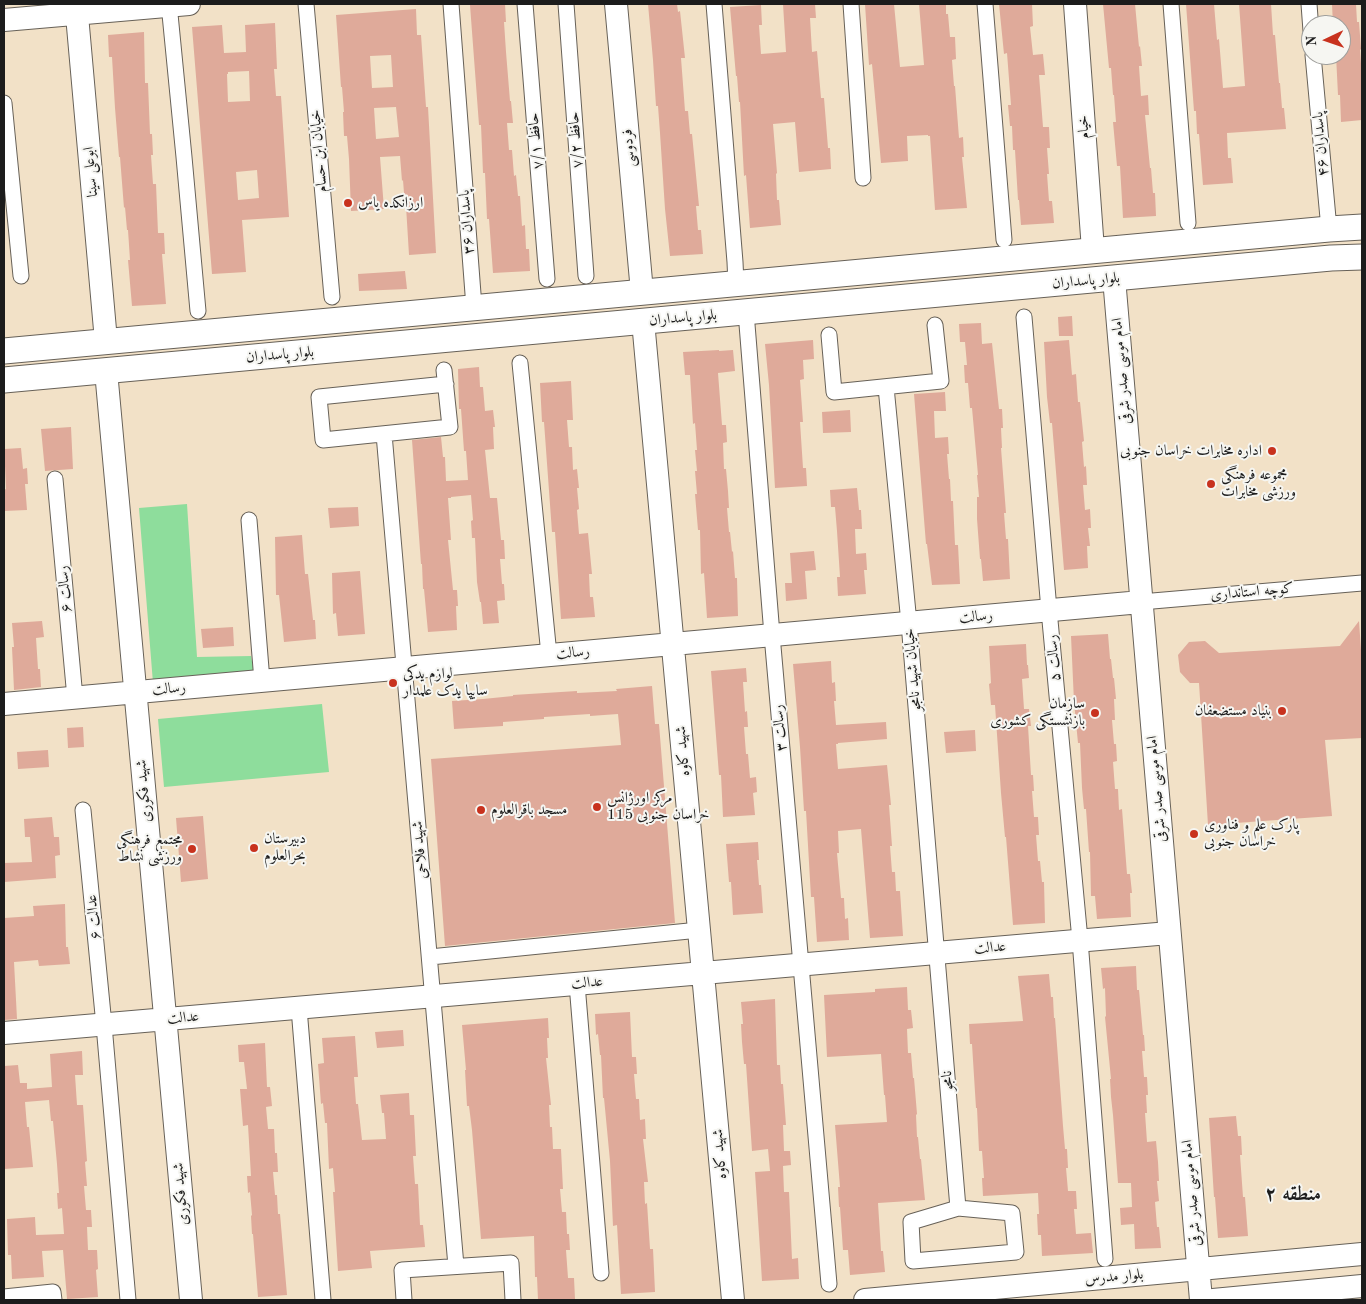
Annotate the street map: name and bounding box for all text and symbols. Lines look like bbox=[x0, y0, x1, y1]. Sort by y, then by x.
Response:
north arrow bbox=[1301, 15, 1351, 65]
text: N bbox=[1305, 35, 1319, 46]
street label: خیابان ابن حسام bbox=[306, 109, 332, 193]
street label: حافظ ۷/۲ bbox=[565, 111, 587, 169]
street label: پاسداران ۴۶ bbox=[1309, 111, 1333, 177]
street label: حافظ ۷/۱ bbox=[525, 112, 547, 170]
street label: خیام bbox=[1074, 115, 1094, 139]
street label: فردوسی bbox=[618, 128, 640, 168]
street label: ابوعلی سینا bbox=[80, 146, 102, 198]
street label: پاسداران ۳۶ bbox=[456, 189, 478, 255]
place label: ارزانکده یاس bbox=[358, 194, 423, 212]
marker: ارزانکده یاس bbox=[342, 197, 354, 209]
street label: بلوار پاسداران bbox=[1051, 269, 1121, 293]
street label: بلوار پاسداران bbox=[648, 306, 718, 330]
street label: امام موسی صدر شرقی bbox=[1108, 317, 1136, 425]
street label: بلوار پاسداران bbox=[245, 343, 315, 367]
place label: اداره مخابرات خراسان جنوبی bbox=[1120, 442, 1262, 460]
marker: اداره مخابرات خراسان جنوبی bbox=[1266, 445, 1278, 457]
place label: مجموعه فرهنگی ورزشی مخابرات bbox=[1221, 466, 1296, 501]
marker: مجموعه فرهنگی ورزشی مخابرات bbox=[1205, 478, 1217, 490]
street label: رسالت ۶ bbox=[54, 565, 76, 613]
street label: کوچه استانداری bbox=[1210, 579, 1294, 605]
street label: رسالت bbox=[958, 607, 994, 627]
street label: خیابان شهید نامجو bbox=[900, 628, 926, 712]
street label: رسالت ۵ bbox=[1043, 634, 1065, 682]
street label: رسالت bbox=[555, 643, 591, 663]
place label: لوازم یدکی سایپا یدک علمدار bbox=[403, 665, 488, 700]
marker: لوازم یدکی سایپا یدک علمدار bbox=[387, 677, 399, 689]
street label: رسالت bbox=[151, 679, 187, 699]
place label: سازمان بازنشستگی کشوری bbox=[990, 695, 1085, 730]
place label: بنیاد مستضعفان bbox=[1195, 702, 1272, 720]
street label: رسالت ۳ bbox=[769, 704, 791, 752]
marker: بنیاد مستضعفان bbox=[1276, 705, 1288, 717]
marker: سازمان بازنشستگی کشوری bbox=[1089, 707, 1101, 719]
street label: شهید کاوه bbox=[672, 725, 694, 777]
street label: امام موسی صدر شرقی bbox=[1143, 735, 1171, 843]
street label: شهید فکوری bbox=[132, 759, 156, 823]
place label: مرکز اورژانس 115 خراسان جنوبی bbox=[607, 789, 709, 824]
place label: مسجد باقرالعلوم bbox=[491, 801, 567, 819]
marker: مرکز اورژانس 115 خراسان جنوبی bbox=[591, 801, 603, 813]
marker: مسجد باقرالعلوم bbox=[475, 804, 487, 816]
place label: پارک علم و فناوری خراسان جنوبی bbox=[1204, 816, 1299, 851]
street label: شهید فلاحی bbox=[408, 820, 432, 880]
marker: پارک علم و فناوری خراسان جنوبی bbox=[1188, 828, 1200, 840]
place label: دبیرستان بحرالعلوم bbox=[264, 830, 306, 865]
place label: مجتمع فرهنگی ورزشی نشاط bbox=[116, 831, 182, 866]
marker: دبیرستان بحرالعلوم bbox=[248, 842, 260, 854]
marker: مجتمع فرهنگی ورزشی نشاط bbox=[186, 843, 198, 855]
street label: عدالت ۶ bbox=[83, 894, 105, 940]
street label: عدالت bbox=[973, 938, 1007, 958]
street label: عدالت bbox=[570, 973, 604, 993]
street label: عدالت bbox=[166, 1008, 200, 1028]
street label: نامجو bbox=[938, 1070, 958, 1092]
street label: شهید کاوه bbox=[709, 1128, 731, 1180]
street label: امام موسی صدر شرقی bbox=[1178, 1139, 1206, 1247]
street label: شهید فکوری bbox=[169, 1162, 193, 1226]
district label: منطقه ۲ bbox=[1265, 1183, 1321, 1207]
street label: بلوار مدرس bbox=[1084, 1265, 1144, 1289]

